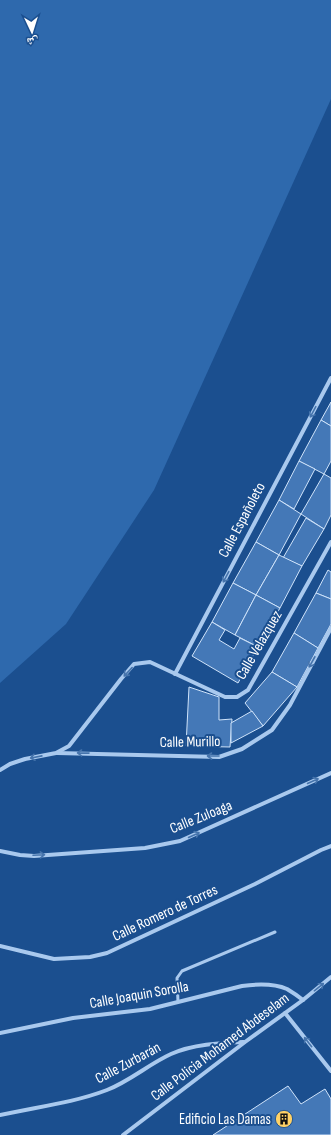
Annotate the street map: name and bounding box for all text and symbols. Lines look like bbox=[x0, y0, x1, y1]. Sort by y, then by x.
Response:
north arrow bbox=[12, 12, 52, 52]
text: ش bbox=[26, 34, 39, 48]
one-way arrow bbox=[309, 406, 316, 418]
street label: Calle Españoleto bbox=[214, 479, 270, 561]
one-way arrow bbox=[222, 570, 229, 582]
street label: Calle Velazquez bbox=[232, 606, 287, 683]
one-way arrow bbox=[308, 656, 316, 668]
one-way arrow bbox=[123, 666, 132, 677]
street label: Calle Murillo bbox=[159, 732, 221, 752]
one-way arrow bbox=[77, 750, 90, 757]
one-way arrow bbox=[207, 752, 220, 760]
one-way arrow bbox=[29, 753, 42, 761]
one-way arrow bbox=[306, 777, 318, 784]
street label: Calle Zuloaga bbox=[167, 796, 235, 838]
one-way arrow bbox=[188, 831, 200, 838]
one-way arrow bbox=[32, 852, 45, 859]
street label: Calle Romero de Torres bbox=[109, 880, 221, 946]
street label: Calle Joaquin Sorolla bbox=[88, 977, 190, 1013]
one-way arrow bbox=[314, 982, 325, 991]
street label: Calle Policia Mohamed Abdeselam bbox=[147, 989, 293, 1105]
one-way arrow bbox=[304, 1036, 312, 1047]
street label: Calle Zurbarán bbox=[92, 1038, 164, 1088]
building icon: Edificio Las Damas bbox=[274, 1109, 294, 1129]
place label: Edificio Las Damas bbox=[179, 1110, 271, 1129]

